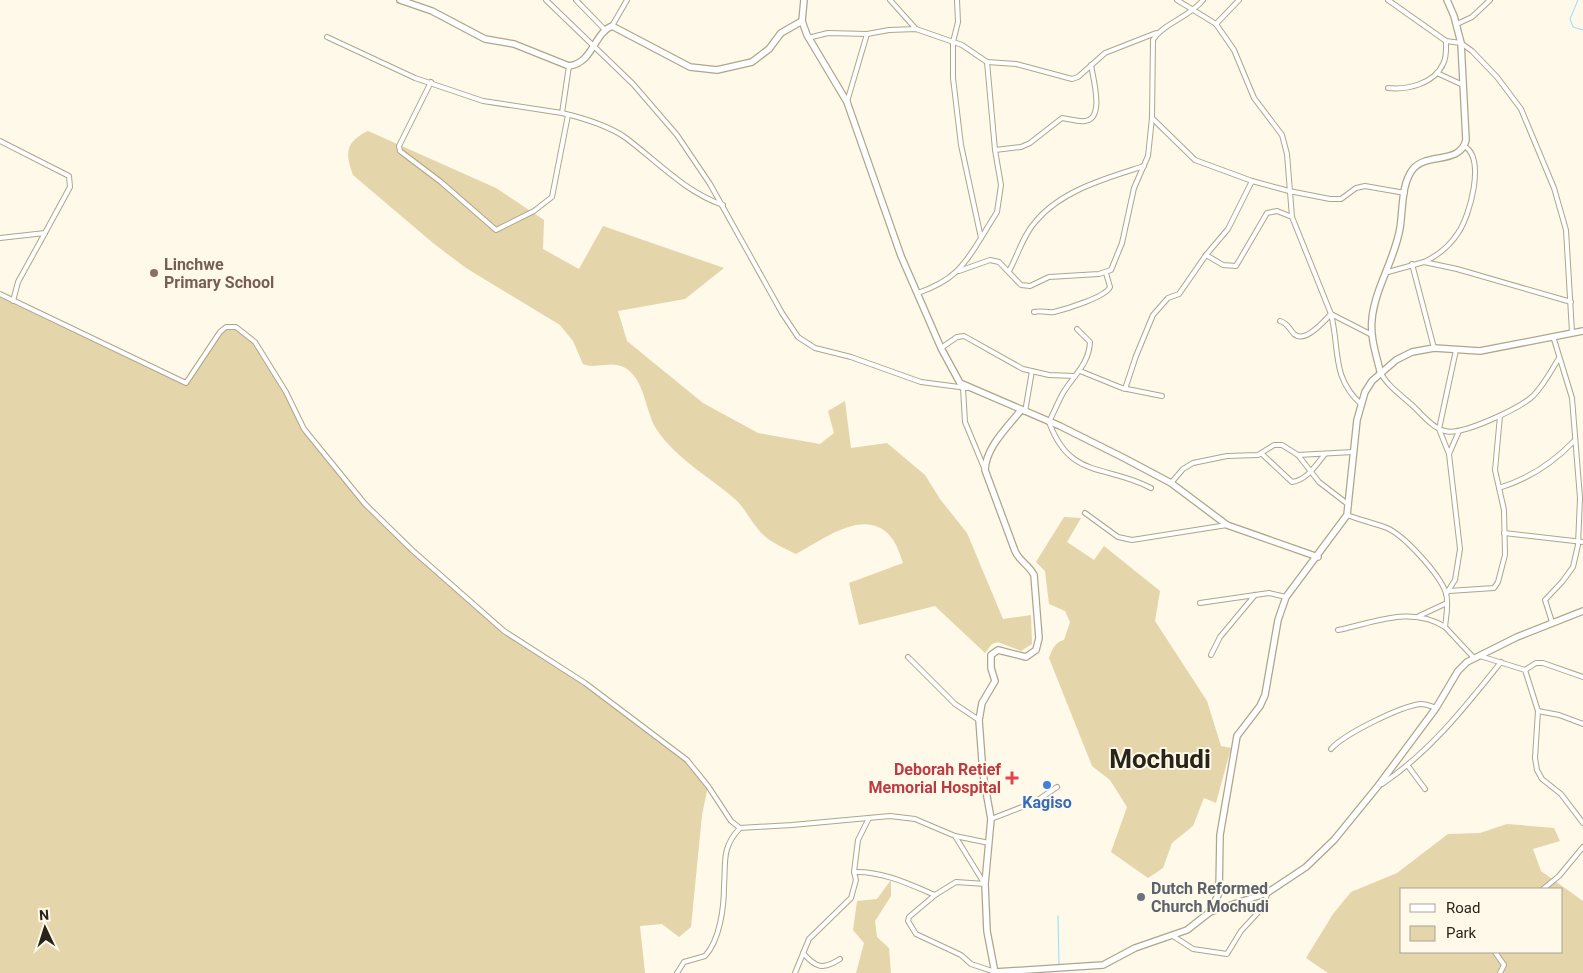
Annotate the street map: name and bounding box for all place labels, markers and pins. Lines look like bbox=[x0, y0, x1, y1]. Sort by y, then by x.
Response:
place label: Linchwe Primary School bbox=[164, 255, 274, 292]
marker: Linchwe Primary School bbox=[148, 267, 160, 279]
place label: Deborah Retief Memorial Hospital bbox=[869, 760, 1001, 797]
marker: Deborah Retief Memorial Hospital bbox=[1005, 771, 1019, 785]
marker: Kagiso bbox=[1041, 779, 1053, 791]
place label: Kagiso bbox=[1022, 793, 1072, 812]
place label: Dutch Reformed Church Mochudi bbox=[1151, 879, 1269, 916]
marker: Dutch Reformed Church Mochudi bbox=[1135, 891, 1147, 903]

